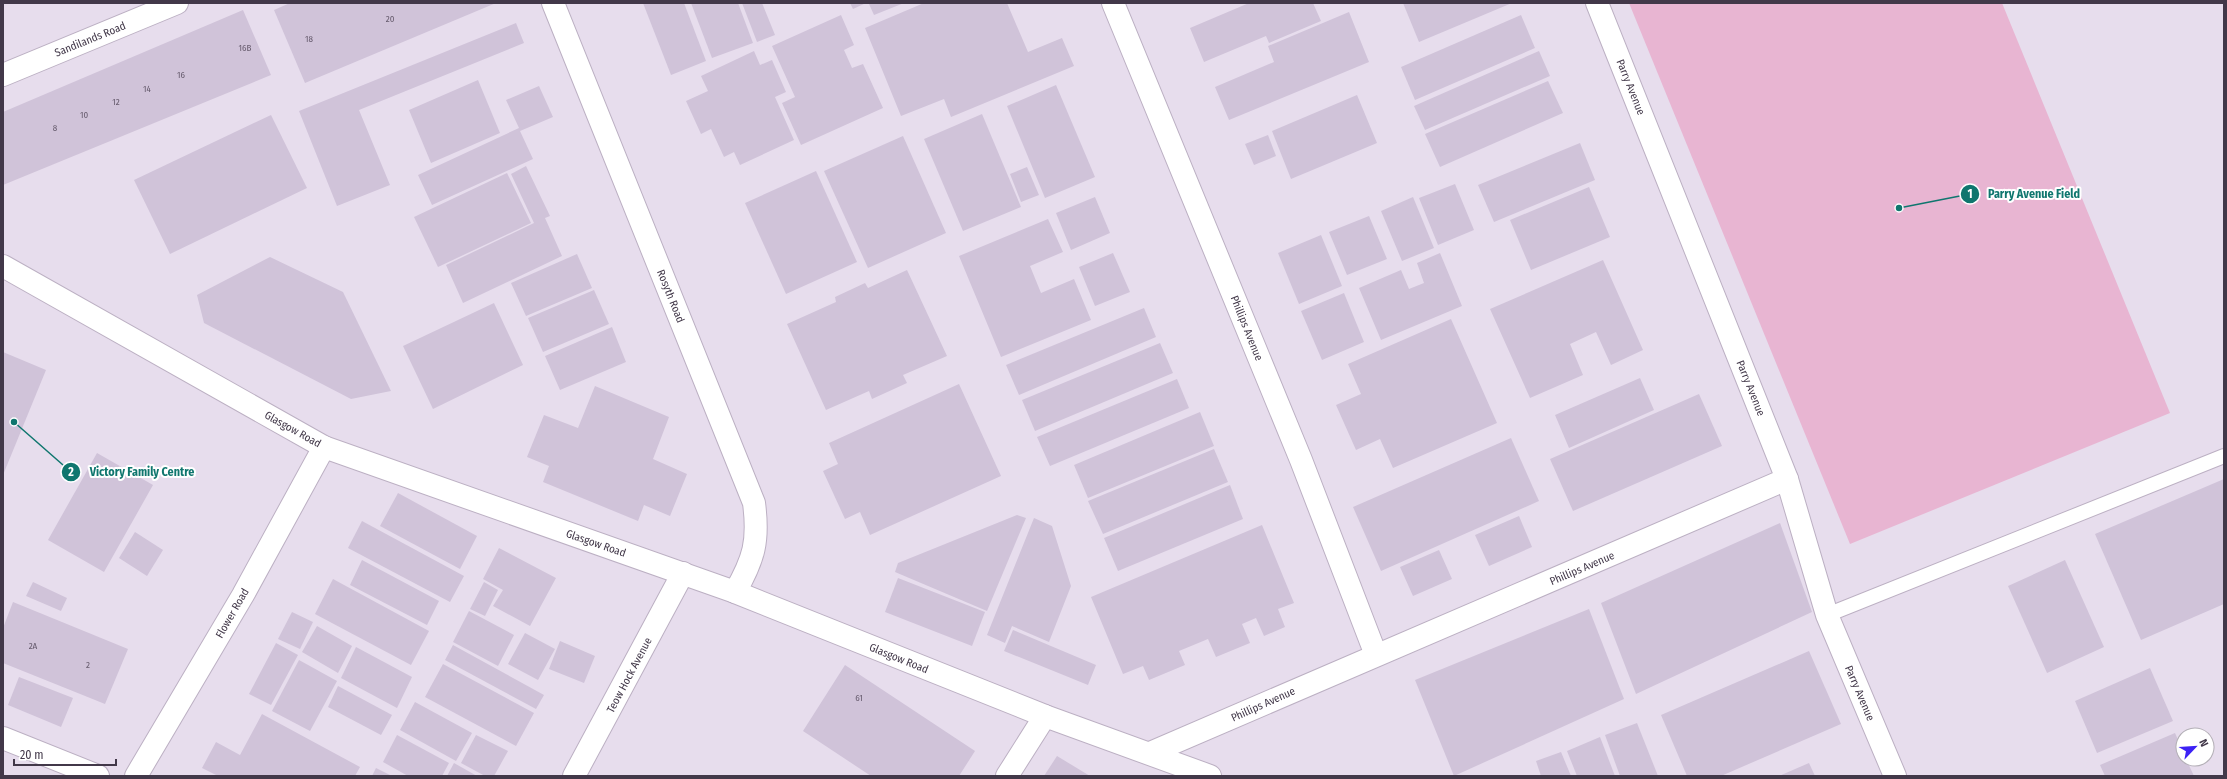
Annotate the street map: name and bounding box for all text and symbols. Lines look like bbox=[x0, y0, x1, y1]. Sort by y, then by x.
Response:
house number: 20 bbox=[386, 14, 395, 24]
street label: Sandilands Road bbox=[53, 19, 128, 60]
house number: 18 bbox=[305, 34, 314, 44]
house number: 16B bbox=[239, 43, 252, 53]
street label: Parry Avenue bbox=[1613, 57, 1648, 117]
house number: 16 bbox=[177, 70, 186, 80]
house number: 14 bbox=[143, 84, 152, 94]
house number: 12 bbox=[112, 97, 120, 107]
house number: 10 bbox=[80, 110, 88, 120]
house number: 8 bbox=[53, 123, 58, 133]
callout: Parry Avenue Field bbox=[1960, 182, 2088, 206]
text: 1 bbox=[1967, 187, 1973, 201]
text: Parry Avenue Field bbox=[1988, 187, 2080, 201]
street label: Rosyth Road bbox=[654, 268, 687, 325]
street label: Phillips Avenue bbox=[1228, 294, 1265, 363]
street label: Parry Avenue bbox=[1733, 358, 1768, 418]
street label: Glasgow Road bbox=[262, 409, 323, 450]
callout: Victory Family Centre bbox=[61, 460, 202, 484]
text: 2 bbox=[67, 465, 74, 479]
text: Victory Family Centre bbox=[89, 465, 194, 479]
street label: Glasgow Road bbox=[564, 527, 628, 560]
street label: Phillips Avenue bbox=[1548, 549, 1616, 588]
street label: Flower Road bbox=[213, 586, 252, 640]
street label: Teow Hock Avenue bbox=[604, 635, 655, 715]
house number: 2A bbox=[29, 641, 38, 651]
street label: Glasgow Road bbox=[867, 641, 930, 676]
house number: 2 bbox=[86, 660, 90, 670]
street label: Parry Avenue bbox=[1842, 664, 1877, 723]
street label: Phillips Avenue bbox=[1229, 685, 1297, 724]
house number: 61 bbox=[855, 693, 863, 703]
north arrow bbox=[2175, 727, 2215, 767]
text: N bbox=[2196, 737, 2211, 749]
scale bar bbox=[14, 741, 116, 767]
text: 20 m bbox=[20, 748, 44, 762]

